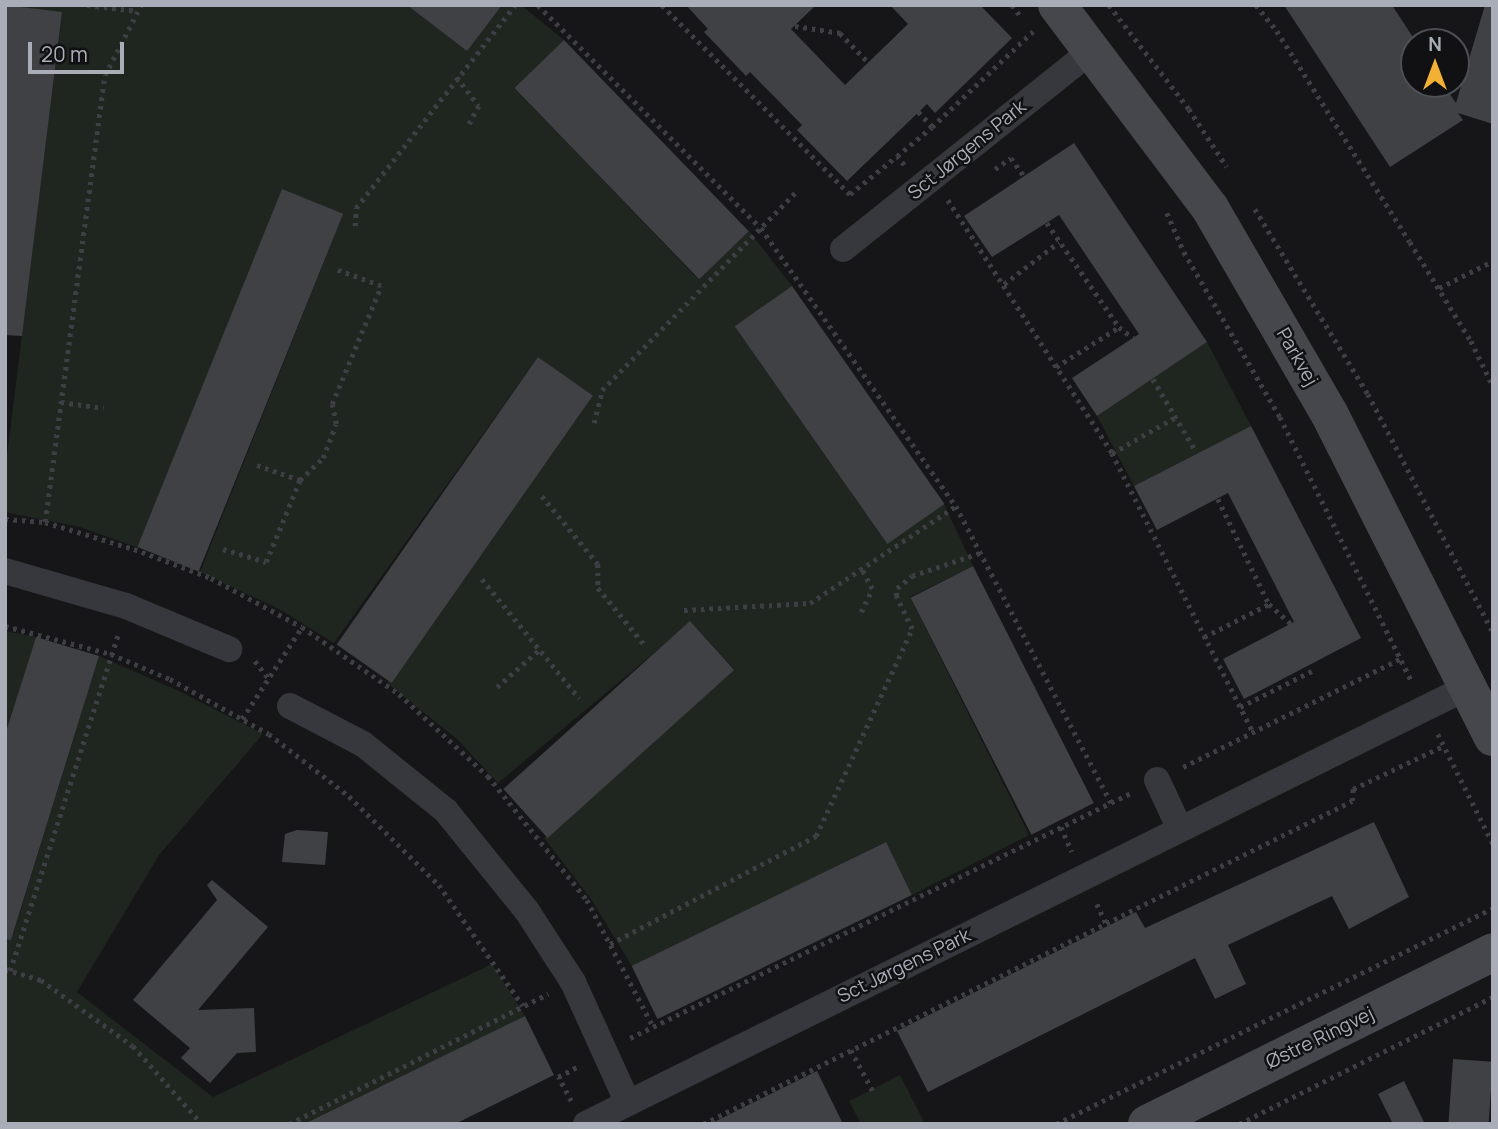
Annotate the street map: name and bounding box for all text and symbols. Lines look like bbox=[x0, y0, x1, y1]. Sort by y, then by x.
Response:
scale bar bbox=[32, 28, 128, 72]
north arrow bbox=[1400, 28, 1470, 98]
text: N bbox=[1428, 31, 1442, 57]
text: 20 m bbox=[41, 40, 88, 68]
street label: Sct Jørgens Park bbox=[903, 95, 1031, 205]
street label: Parkvej bbox=[1271, 324, 1323, 390]
street label: Sct Jørgens Park bbox=[834, 924, 974, 1008]
street label: Østre Ringvej bbox=[1262, 1002, 1378, 1074]

